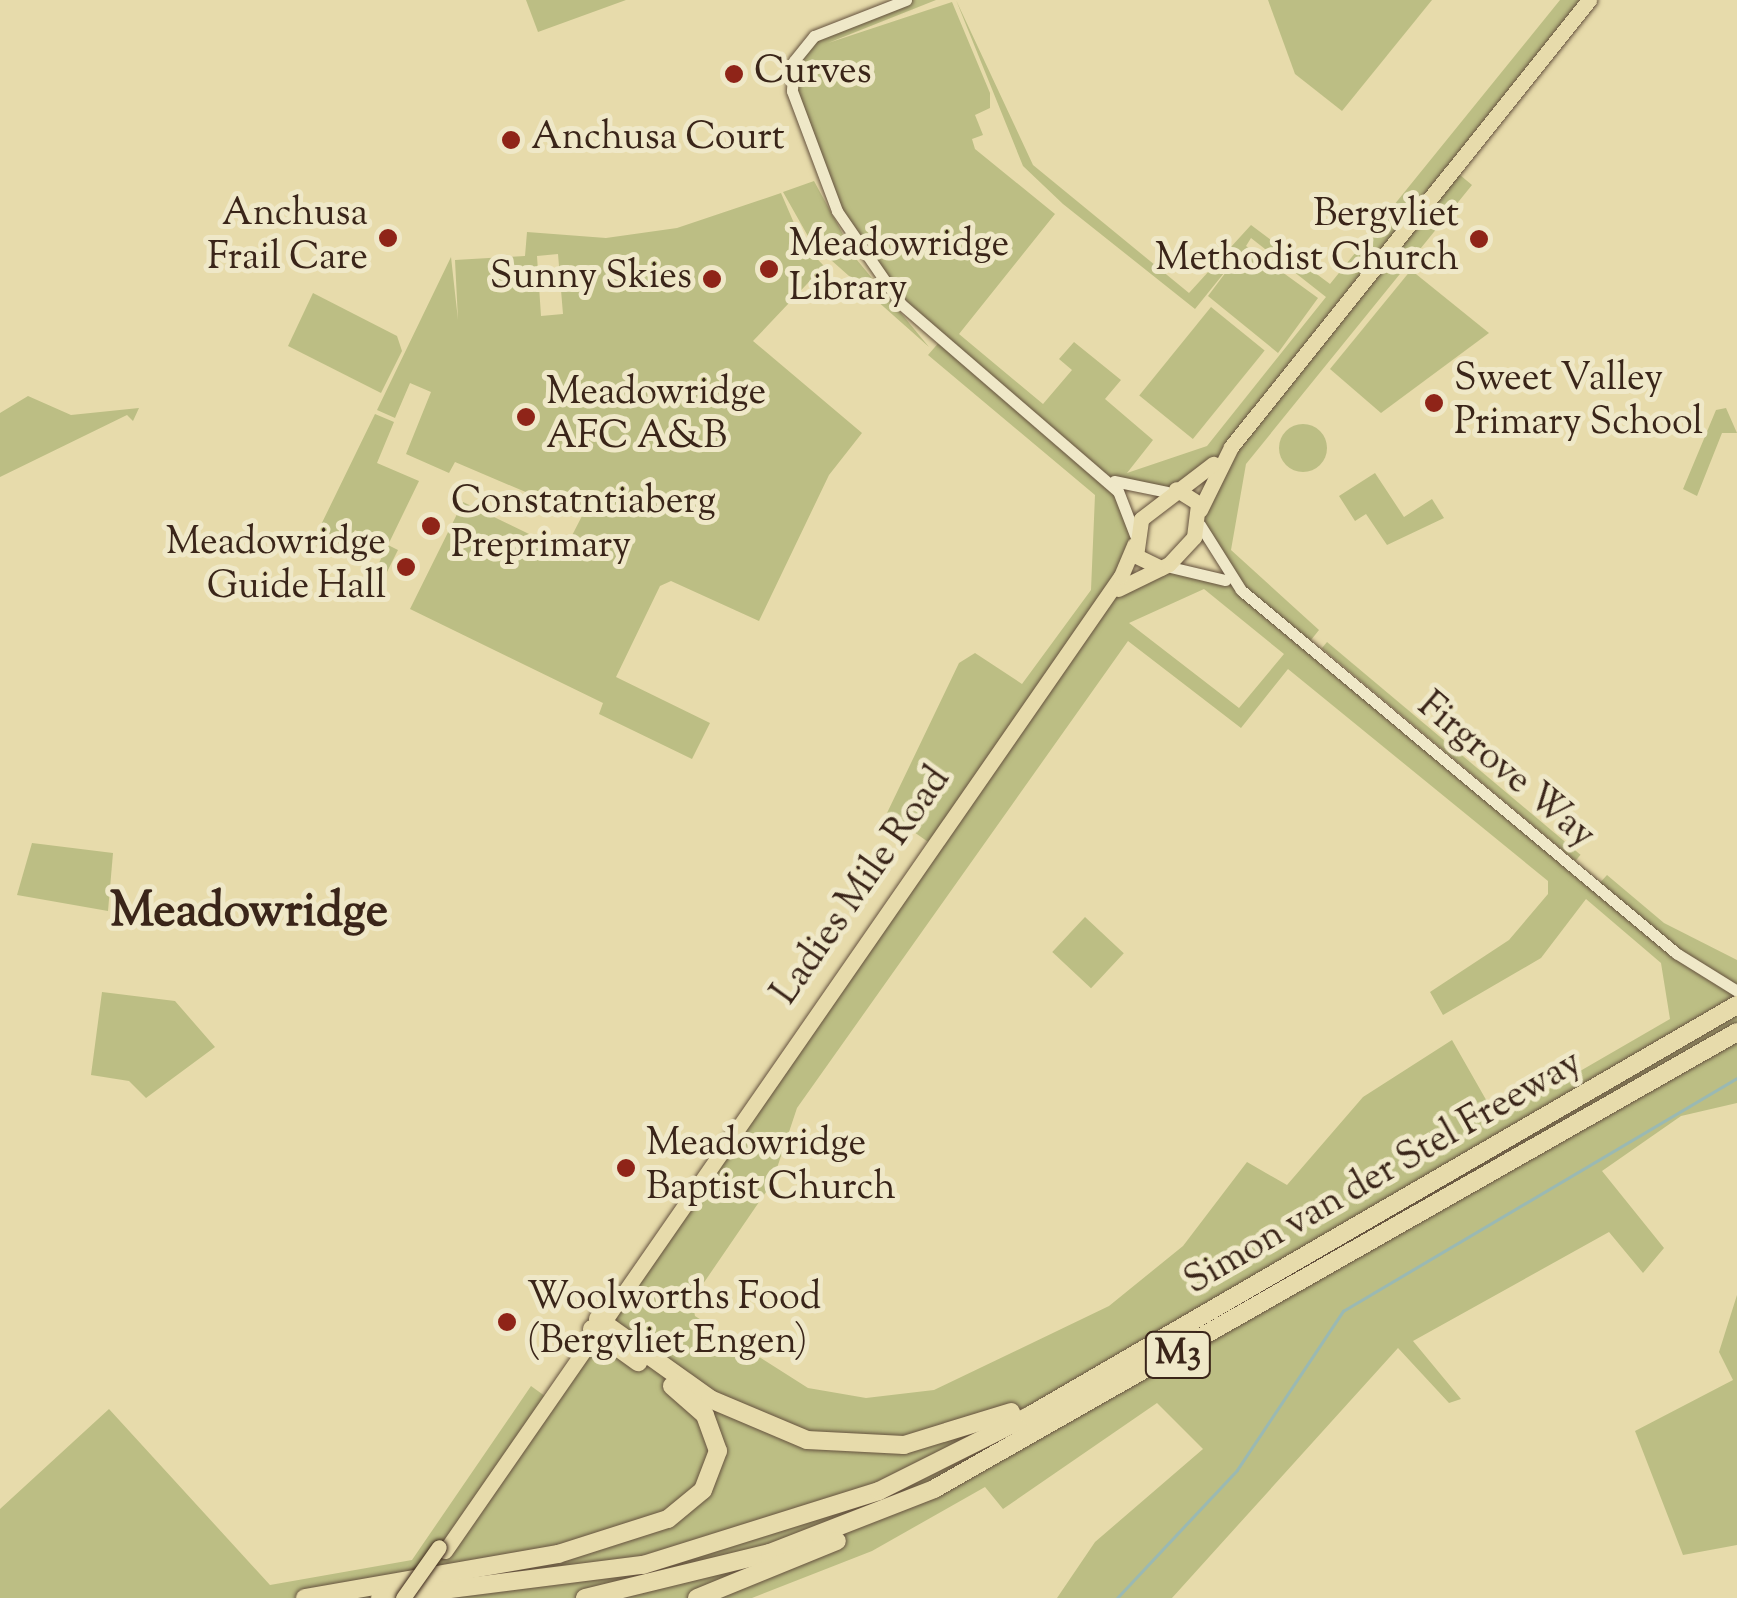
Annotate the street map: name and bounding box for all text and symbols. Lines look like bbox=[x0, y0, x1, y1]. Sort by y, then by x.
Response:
place label: Curves bbox=[754, 51, 872, 97]
marker: Curves bbox=[723, 63, 745, 85]
place label: Anchusa Court bbox=[531, 117, 785, 163]
marker: Anchusa Court bbox=[500, 129, 522, 151]
place label: Anchusa Frail Care bbox=[207, 193, 368, 282]
place label: Bergvliet Methodist Church bbox=[1155, 194, 1459, 284]
place label: Meadowridge Library bbox=[789, 224, 1009, 314]
marker: Anchusa Frail Care bbox=[377, 227, 399, 249]
marker: Bergvliet Methodist Church bbox=[1468, 228, 1490, 250]
place label: Sunny Skies bbox=[490, 256, 692, 302]
marker: Meadowridge Library bbox=[758, 258, 780, 280]
marker: Sunny Skies bbox=[701, 268, 723, 290]
place label: Sweet Valley Primary School bbox=[1454, 358, 1703, 448]
place label: Meadowridge AFC A&B bbox=[546, 372, 766, 462]
marker: Sweet Valley Primary School bbox=[1423, 392, 1445, 414]
marker: Meadowridge AFC A&B bbox=[515, 406, 537, 428]
place label: Constatntiaberg Preprimary bbox=[451, 481, 716, 570]
marker: Constatntiaberg Preprimary bbox=[420, 515, 442, 537]
place label: Meadowridge Guide Hall bbox=[166, 522, 386, 612]
marker: Meadowridge Guide Hall bbox=[395, 556, 417, 578]
street label: Firgrove Way bbox=[1407, 684, 1603, 860]
street label: Ladies Mile Road bbox=[764, 759, 962, 1015]
district label: Meadowridge bbox=[110, 885, 388, 943]
street label: Simon van der Stel Freeway bbox=[1177, 1042, 1591, 1306]
place label: Meadowridge Baptist Church bbox=[646, 1123, 896, 1212]
marker: Meadowridge Baptist Church bbox=[615, 1157, 637, 1179]
place label: Woolworths Food (Bergvliet Engen) bbox=[527, 1277, 821, 1366]
marker: Woolworths Food (Bergvliet Engen) bbox=[496, 1311, 518, 1333]
road number: M3 bbox=[1143, 1325, 1213, 1385]

